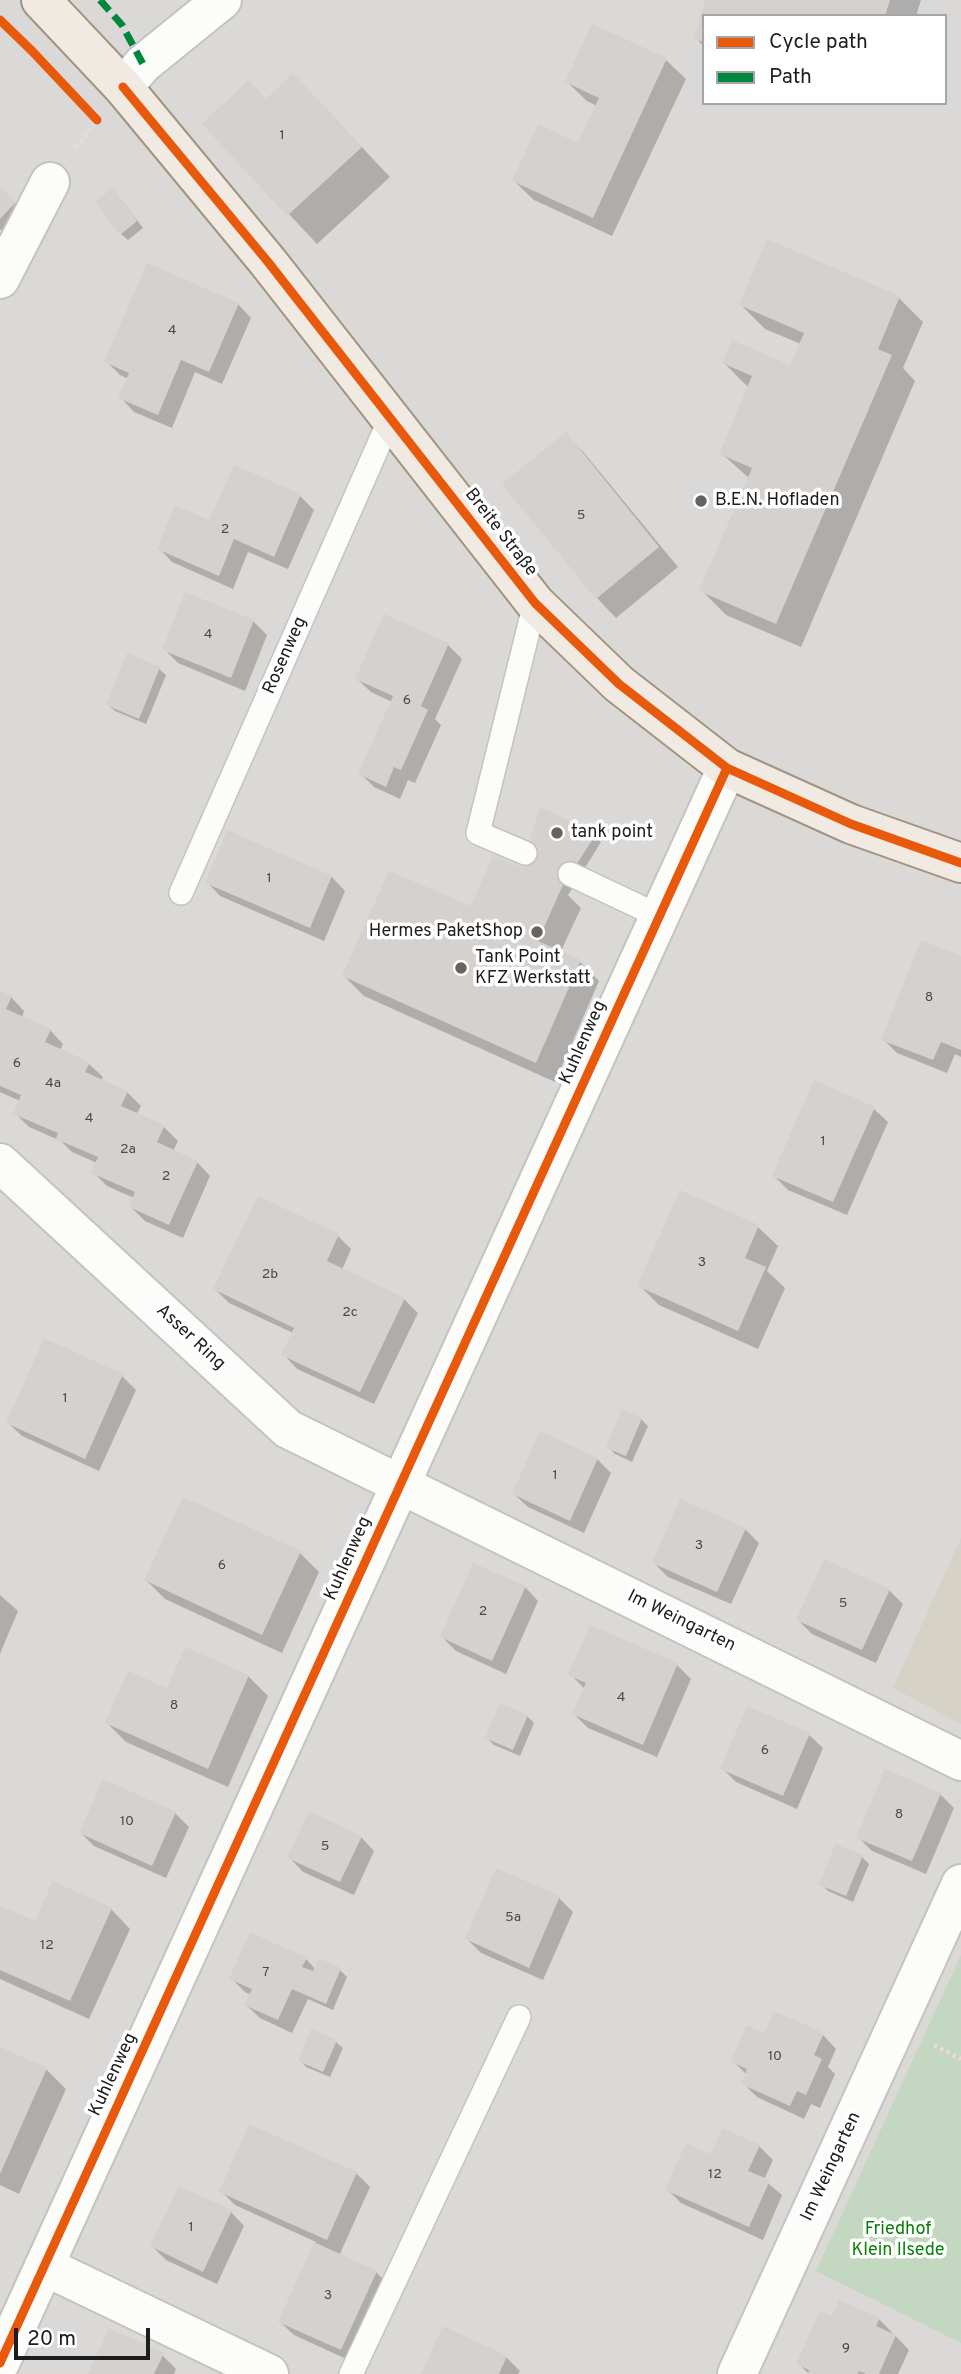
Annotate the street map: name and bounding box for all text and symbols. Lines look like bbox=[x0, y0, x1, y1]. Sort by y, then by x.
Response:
legend bbox=[702, 14, 947, 105]
text: Cycle path bbox=[769, 29, 868, 56]
text: Path bbox=[769, 64, 812, 91]
house number: 1 bbox=[279, 128, 285, 144]
house number: 4 bbox=[168, 323, 176, 339]
street label: Breite Straße bbox=[459, 485, 541, 581]
place label: B.E.N. Hofladen bbox=[715, 490, 840, 512]
marker: B.E.N. Hofladen bbox=[693, 493, 709, 509]
house number: 5 bbox=[577, 508, 585, 524]
house number: 2 bbox=[221, 522, 229, 538]
street label: Rosenweg bbox=[259, 614, 313, 698]
house number: 4 bbox=[204, 627, 212, 643]
house number: 6 bbox=[403, 693, 411, 709]
place label: tank point bbox=[571, 822, 653, 844]
marker: tank point bbox=[549, 825, 565, 841]
house number: 1 bbox=[266, 871, 272, 887]
place label: Hermes PaketShop bbox=[369, 921, 523, 943]
marker: Hermes PaketShop bbox=[529, 924, 545, 940]
place label: Tank Point KFZ Werkstatt bbox=[475, 947, 591, 990]
marker: Tank Point KFZ Werkstatt bbox=[453, 960, 469, 976]
house number: 8 bbox=[925, 990, 933, 1006]
street label: Kuhlenweg bbox=[556, 998, 612, 1088]
house number: 6 bbox=[13, 1056, 21, 1072]
house number: 4a bbox=[45, 1076, 61, 1092]
house number: 4 bbox=[85, 1111, 93, 1127]
house number: 1 bbox=[820, 1134, 826, 1150]
house number: 2a bbox=[120, 1142, 136, 1158]
house number: 2 bbox=[162, 1169, 170, 1185]
house number: 3 bbox=[698, 1255, 706, 1271]
house number: 2b bbox=[262, 1267, 278, 1283]
street label: Asser Ring bbox=[151, 1300, 229, 1376]
house number: 2c bbox=[342, 1305, 358, 1321]
house number: 1 bbox=[62, 1391, 68, 1407]
house number: 1 bbox=[552, 1468, 558, 1484]
street label: Kuhlenweg bbox=[321, 1514, 377, 1604]
house number: 3 bbox=[695, 1538, 703, 1554]
house number: 6 bbox=[218, 1558, 226, 1574]
street label: Im Weingarten bbox=[623, 1586, 739, 1658]
house number: 5 bbox=[839, 1596, 847, 1612]
house number: 2 bbox=[479, 1604, 487, 1620]
house number: 4 bbox=[617, 1690, 625, 1706]
house number: 8 bbox=[170, 1698, 178, 1714]
house number: 6 bbox=[761, 1743, 769, 1759]
house number: 8 bbox=[895, 1807, 903, 1823]
house number: 10 bbox=[120, 1814, 134, 1830]
house number: 5 bbox=[321, 1839, 329, 1855]
house number: 5a bbox=[505, 1910, 521, 1926]
house number: 12 bbox=[40, 1938, 54, 1954]
house number: 7 bbox=[262, 1965, 270, 1981]
street label: Kuhlenweg bbox=[85, 2030, 143, 2120]
house number: 10 bbox=[768, 2049, 782, 2065]
street label: Im Weingarten bbox=[797, 2109, 867, 2225]
house number: 12 bbox=[708, 2167, 722, 2183]
park label: Friedhof Klein Ilsede bbox=[851, 2219, 945, 2262]
house number: 1 bbox=[188, 2220, 194, 2236]
house number: 3 bbox=[324, 2288, 332, 2304]
scale bar bbox=[18, 2314, 154, 2358]
text: 20 m bbox=[27, 2326, 76, 2353]
house number: 9 bbox=[842, 2341, 850, 2357]

